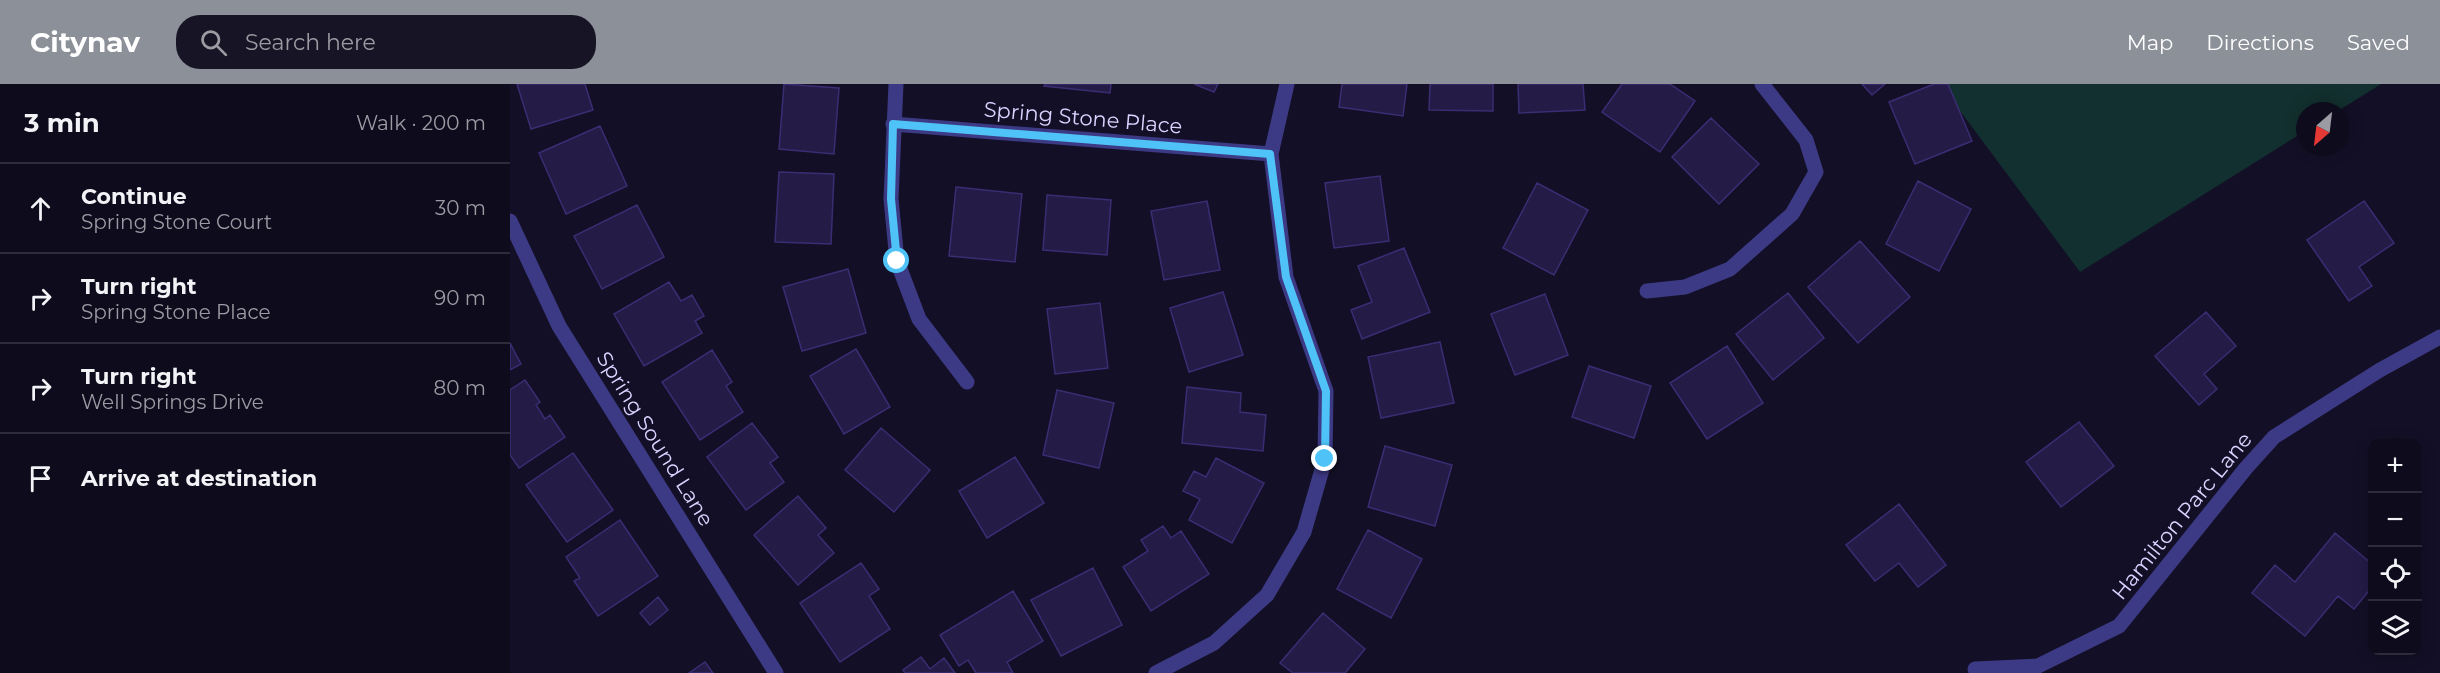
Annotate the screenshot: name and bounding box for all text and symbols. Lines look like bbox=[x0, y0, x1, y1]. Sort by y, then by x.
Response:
search box bbox=[176, 15, 596, 69]
text: Citynav bbox=[30, 25, 140, 59]
icon: search bbox=[197, 26, 230, 59]
text: Search here bbox=[245, 29, 376, 56]
text: Map bbox=[2127, 30, 2173, 55]
text: Directions bbox=[2206, 30, 2314, 55]
text: Saved bbox=[2347, 30, 2410, 55]
street label: Spring Stone Place bbox=[983, 96, 1183, 139]
north arrow bbox=[2296, 102, 2350, 156]
text: 3 min bbox=[24, 107, 100, 139]
text: Walk · 200 m bbox=[356, 111, 486, 135]
text: Continue bbox=[81, 183, 187, 210]
icon: ahead bbox=[24, 192, 57, 225]
text: 30 m bbox=[435, 196, 486, 220]
text: Spring Stone Court bbox=[81, 210, 272, 234]
route start bbox=[883, 247, 909, 273]
text: Turn right bbox=[81, 273, 196, 300]
icon: right bbox=[24, 282, 57, 315]
text: 90 m bbox=[434, 286, 486, 310]
text: Spring Stone Place bbox=[81, 300, 271, 324]
street label: Spring Sound Lane bbox=[592, 347, 719, 531]
text: Turn right bbox=[81, 363, 196, 390]
icon: right bbox=[24, 372, 57, 405]
text: 80 m bbox=[434, 376, 486, 400]
text: Well Springs Drive bbox=[81, 390, 264, 414]
street label: Hamilton Parc Lane bbox=[2106, 427, 2257, 604]
map controls bbox=[2368, 439, 2422, 655]
button: + bbox=[2368, 439, 2422, 493]
route end bbox=[1311, 445, 1337, 471]
icon: arrive bbox=[24, 462, 57, 495]
text: Arrive at destination bbox=[81, 465, 317, 492]
button: − bbox=[2368, 493, 2422, 547]
button: locate bbox=[2368, 547, 2422, 601]
button: layers bbox=[2368, 601, 2422, 655]

